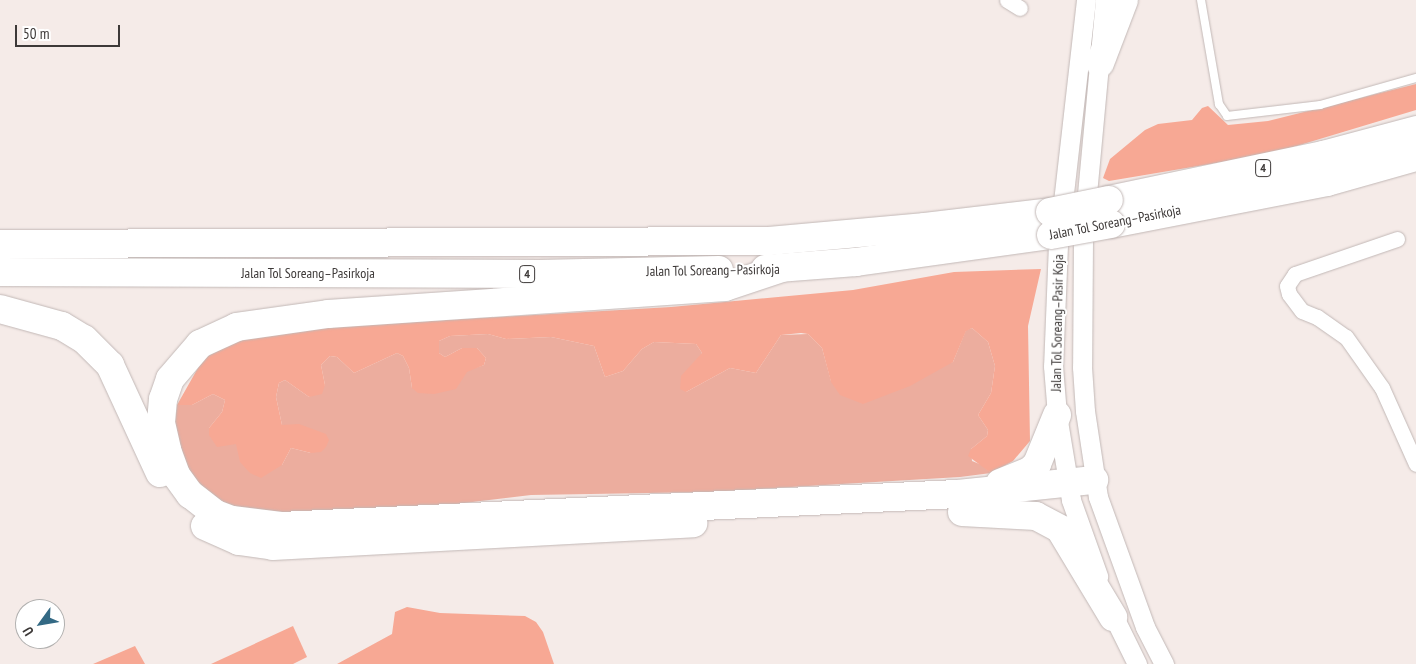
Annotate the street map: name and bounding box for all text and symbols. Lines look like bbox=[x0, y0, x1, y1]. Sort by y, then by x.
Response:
scale bar bbox=[18, 15, 122, 47]
text: 50 m bbox=[23, 24, 49, 43]
road number: 4 bbox=[1254, 158, 1272, 178]
street label: Jalan Tol Soreang–Pasirkoja bbox=[1048, 201, 1182, 243]
street label: Jalan Tol Soreang–Pasir Koja bbox=[1047, 254, 1067, 392]
street label: Jalan Tol Soreang–Pasirkoja bbox=[646, 260, 780, 280]
road number: 4 bbox=[518, 264, 536, 284]
street label: Jalan Tol Soreang–Pasirkoja bbox=[241, 265, 375, 281]
north arrow bbox=[15, 599, 65, 649]
text: U bbox=[19, 624, 38, 639]

